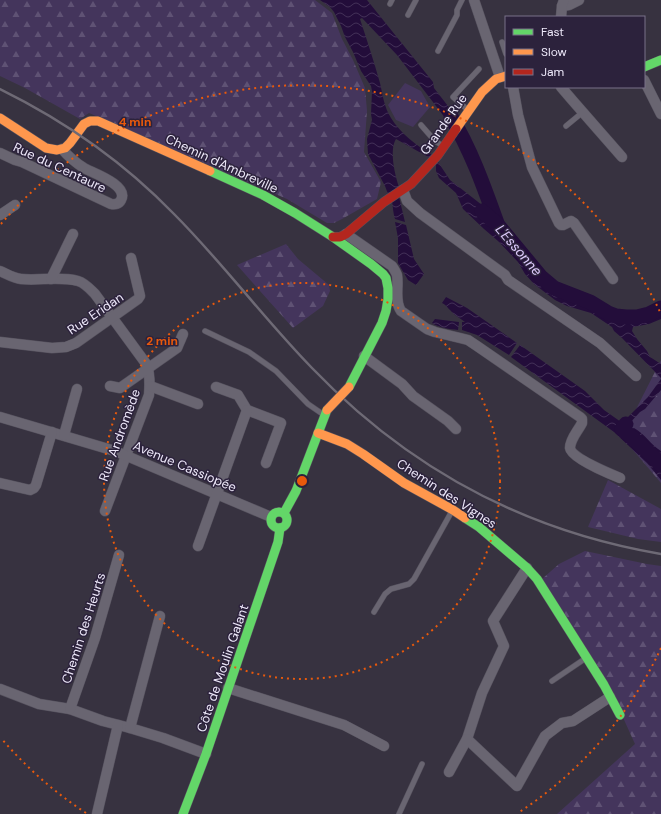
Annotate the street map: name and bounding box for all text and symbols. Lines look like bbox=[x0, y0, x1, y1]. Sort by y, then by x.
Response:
legend bbox=[505, 16, 645, 88]
text: Fast bbox=[541, 24, 564, 40]
text: Slow bbox=[541, 44, 567, 60]
text: Jam bbox=[541, 64, 564, 80]
street label: Grande Rue bbox=[416, 90, 471, 158]
text: 4 min bbox=[119, 114, 151, 130]
street label: Chemin d'Ambreville bbox=[163, 130, 281, 197]
street label: Rue du Centaure bbox=[11, 138, 109, 196]
water label: L'Essonne bbox=[492, 221, 546, 279]
street label: Rue Eridan bbox=[64, 288, 127, 338]
text: 2 min bbox=[146, 333, 178, 349]
street label: Rue Andromède bbox=[95, 387, 144, 484]
street label: Avenue Cassiopée bbox=[130, 437, 239, 496]
street label: Chemin des Vignes bbox=[394, 455, 500, 532]
centre of rings bbox=[295, 474, 309, 488]
street label: Chemin des Heurts bbox=[58, 571, 109, 686]
street label: Côte de Moulin Galant bbox=[193, 602, 252, 734]

